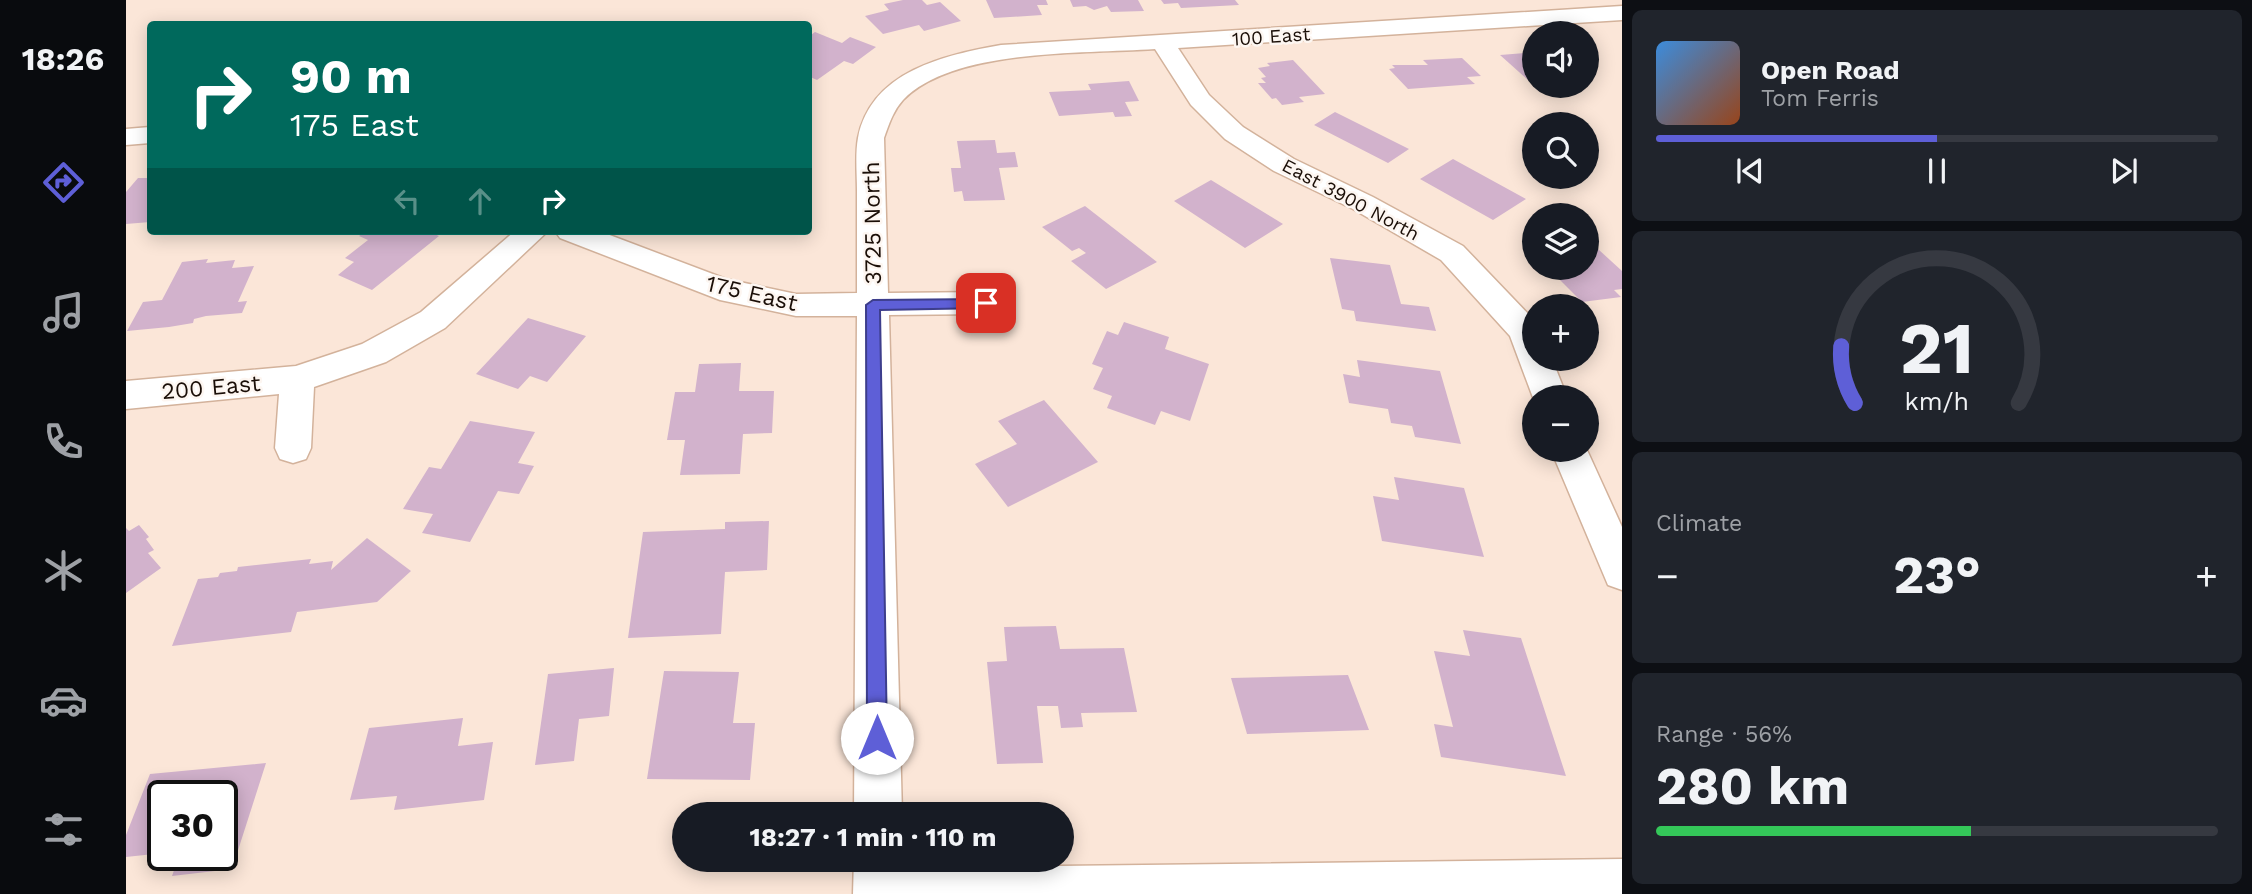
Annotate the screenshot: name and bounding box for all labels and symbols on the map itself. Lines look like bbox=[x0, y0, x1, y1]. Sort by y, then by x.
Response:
street label: 100 East bbox=[1231, 22, 1311, 51]
street label: East 3900 North bbox=[1278, 154, 1423, 245]
street label: 3725 North bbox=[858, 161, 887, 285]
street label: 175 East bbox=[704, 270, 800, 317]
pin bbox=[956, 273, 1016, 333]
street label: 200 East bbox=[160, 370, 262, 405]
position arrow bbox=[840, 701, 914, 775]
speed limit sign: 30 bbox=[147, 780, 238, 871]

